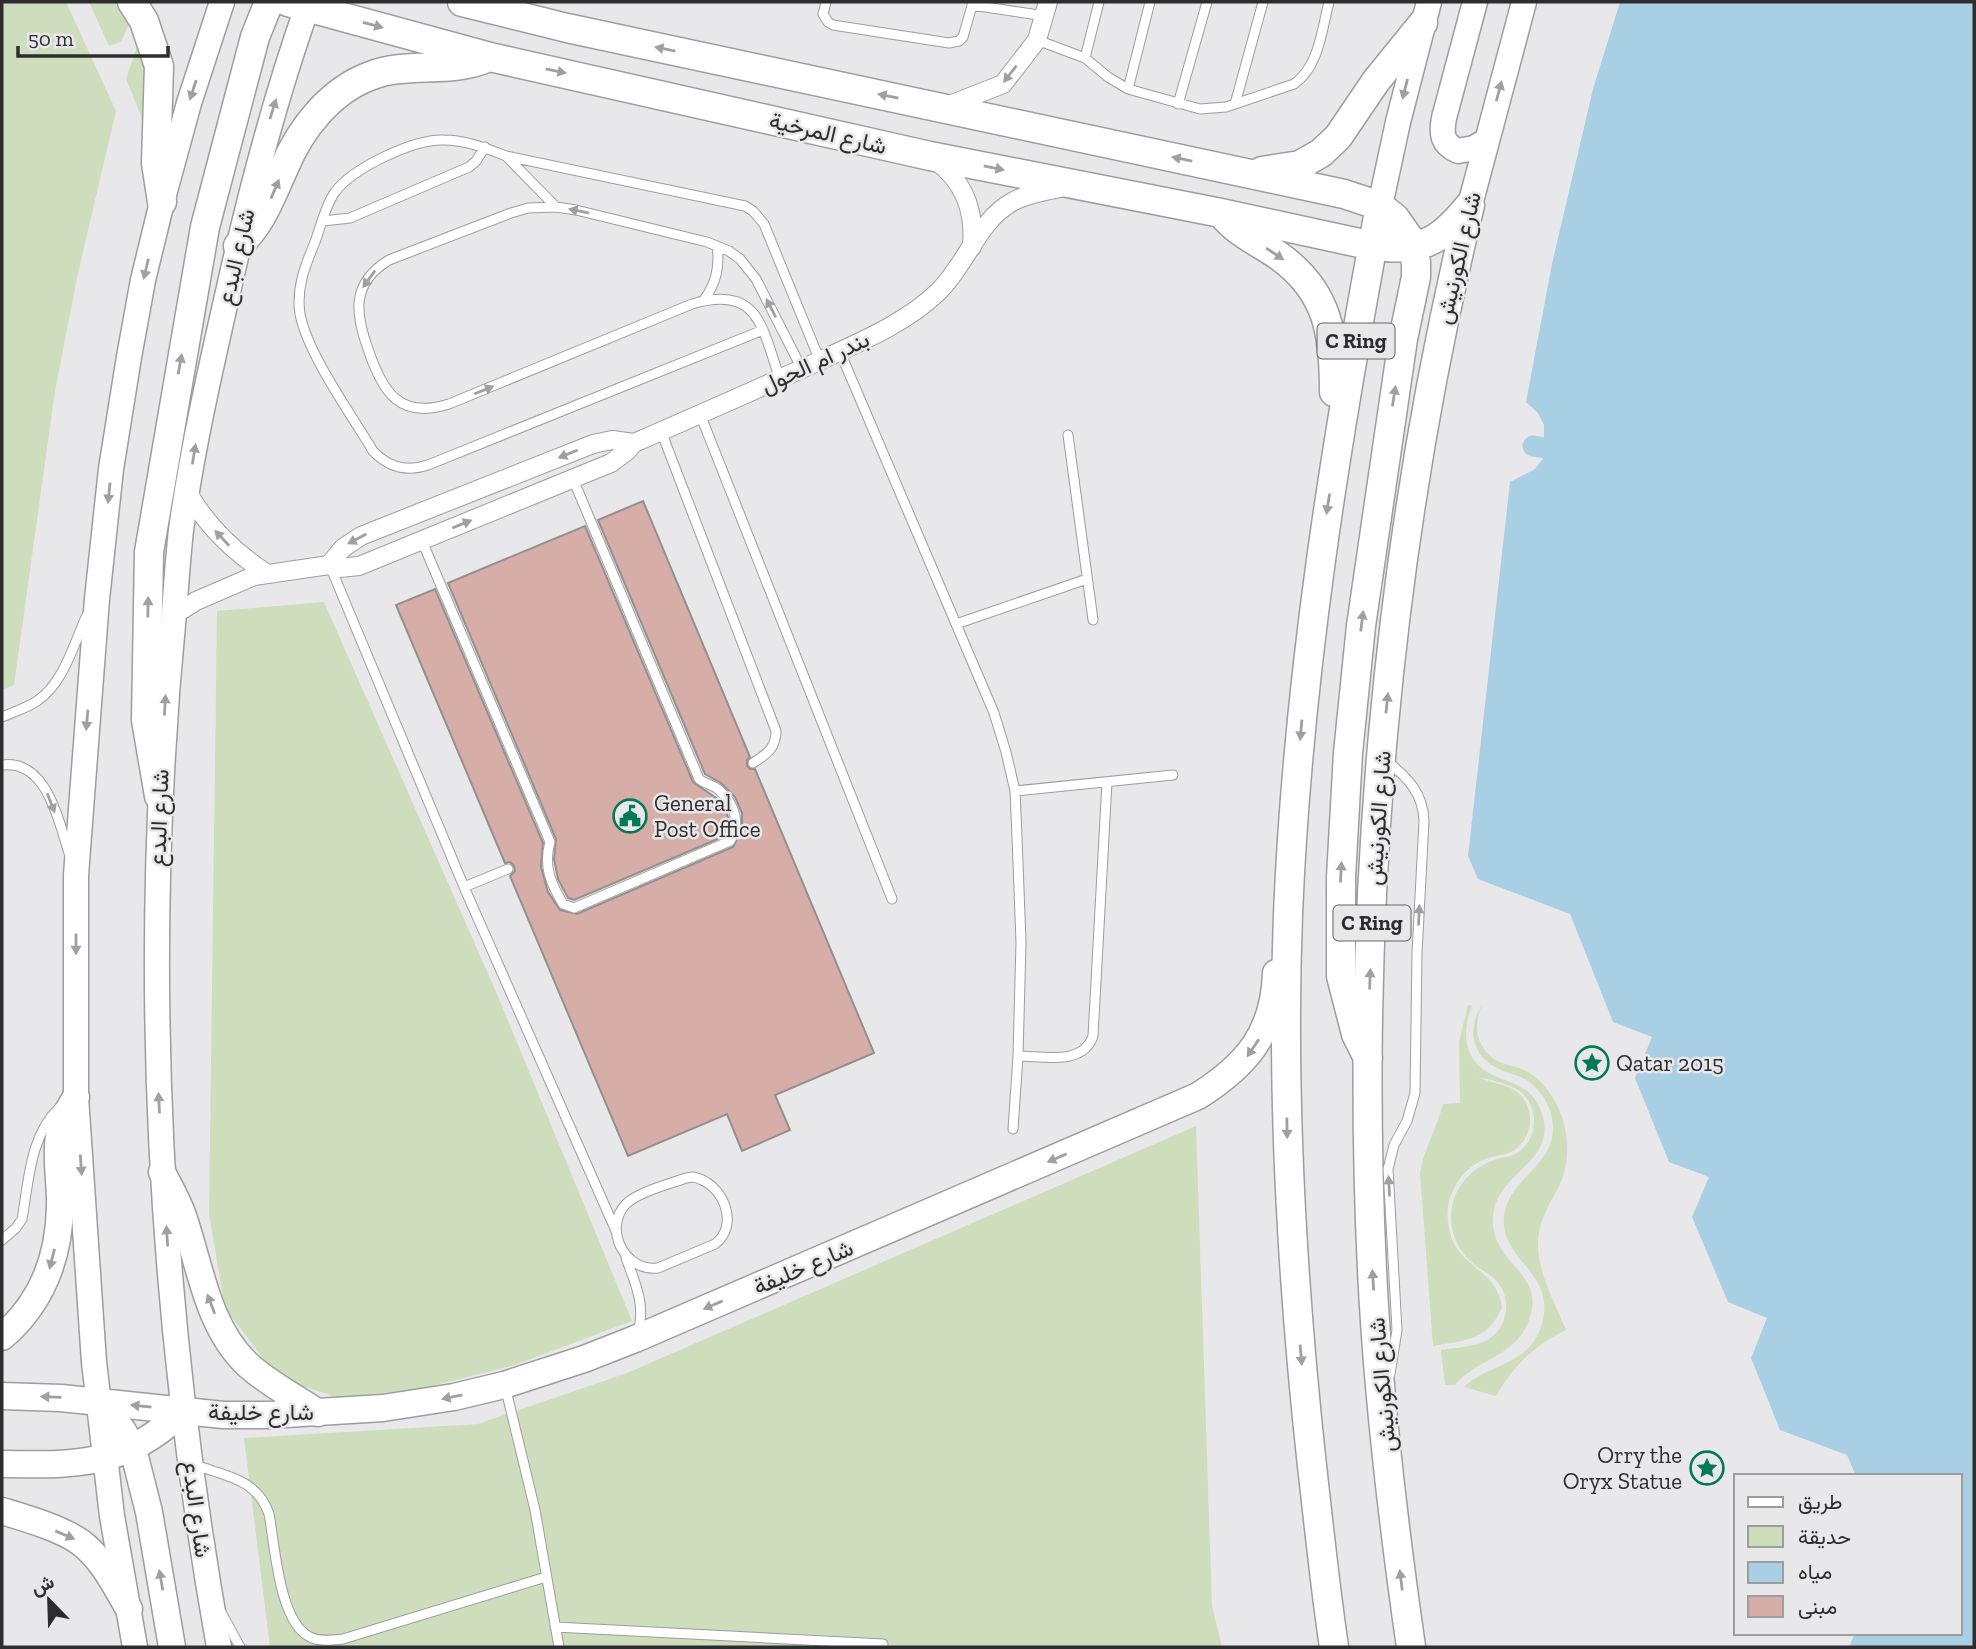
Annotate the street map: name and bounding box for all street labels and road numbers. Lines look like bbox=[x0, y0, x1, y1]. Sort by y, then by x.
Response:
street label: شارع المرخية bbox=[766, 106, 889, 162]
street label: شارع الكورنيش bbox=[1429, 189, 1489, 327]
street label: شارع البدع bbox=[211, 206, 263, 308]
road number: C Ring bbox=[1318, 324, 1394, 358]
street label: بندر ام الحول bbox=[756, 325, 874, 400]
street label: شارع الكورنيش bbox=[1359, 750, 1399, 886]
street label: شارع البدع bbox=[143, 769, 177, 867]
road number: C Ring bbox=[1334, 906, 1410, 940]
street label: شارع خليفة bbox=[749, 1233, 858, 1302]
street label: شارع الكورنيش bbox=[1362, 1316, 1404, 1454]
street label: شارع خليفة bbox=[208, 1398, 314, 1428]
street label: شارع البدع bbox=[174, 1459, 218, 1560]

